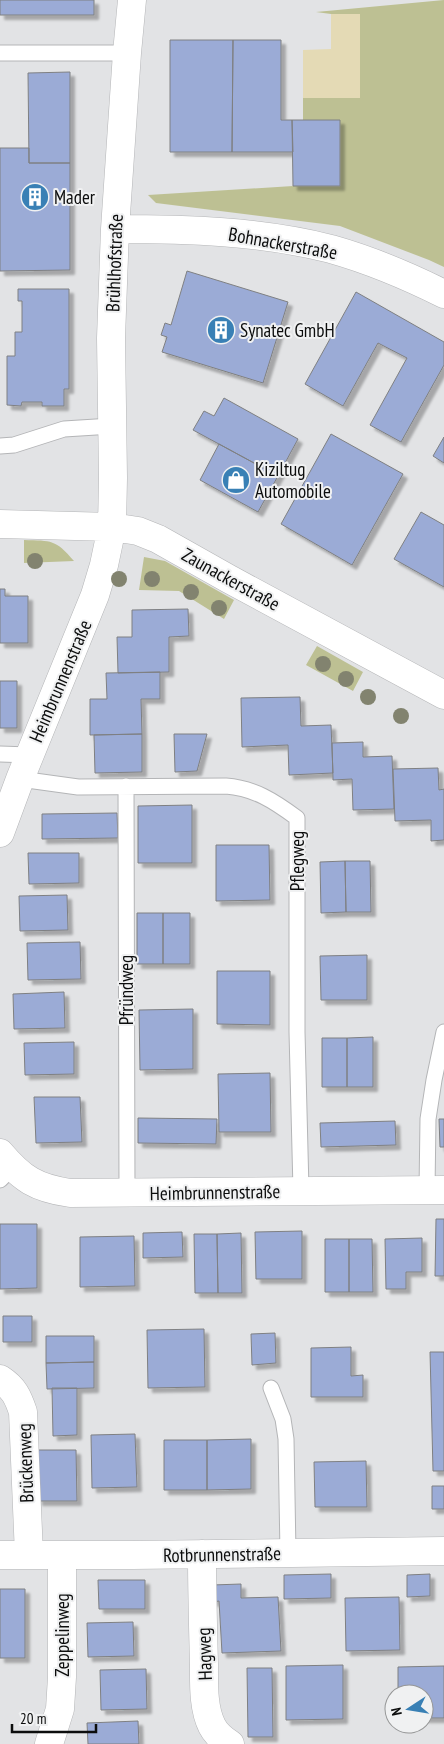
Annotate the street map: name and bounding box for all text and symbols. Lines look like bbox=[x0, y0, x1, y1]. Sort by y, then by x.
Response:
building icon: Mader bbox=[20, 182, 50, 212]
place label: Mader bbox=[54, 185, 96, 209]
street label: Brühlhofstraße bbox=[100, 213, 128, 312]
street label: Bohnackerstraße bbox=[227, 222, 339, 264]
building icon: Synatec GmbH bbox=[206, 315, 236, 345]
place label: Synatec GmbH bbox=[240, 318, 335, 342]
place label: Kiziltug Automobile bbox=[255, 457, 331, 503]
shop icon: Kiziltug Automobile bbox=[221, 465, 251, 495]
street label: Zaunackerstraße bbox=[178, 542, 284, 616]
street label: Heimbrunnenstraße bbox=[23, 616, 97, 746]
street label: Pflegweg bbox=[285, 831, 309, 891]
street label: Pfründweg bbox=[114, 955, 138, 1025]
street label: Heimbrunnenstraße bbox=[149, 1179, 281, 1205]
street label: Brückenweg bbox=[12, 1423, 38, 1503]
street label: Rotbrunnenstraße bbox=[163, 1541, 281, 1567]
street label: Zeppelinweg bbox=[50, 1593, 74, 1677]
street label: Hagweg bbox=[191, 1627, 217, 1681]
north arrow bbox=[384, 1684, 434, 1734]
scale bar bbox=[12, 1702, 96, 1734]
text: N bbox=[387, 1706, 406, 1717]
text: 20 m bbox=[20, 1709, 46, 1728]

